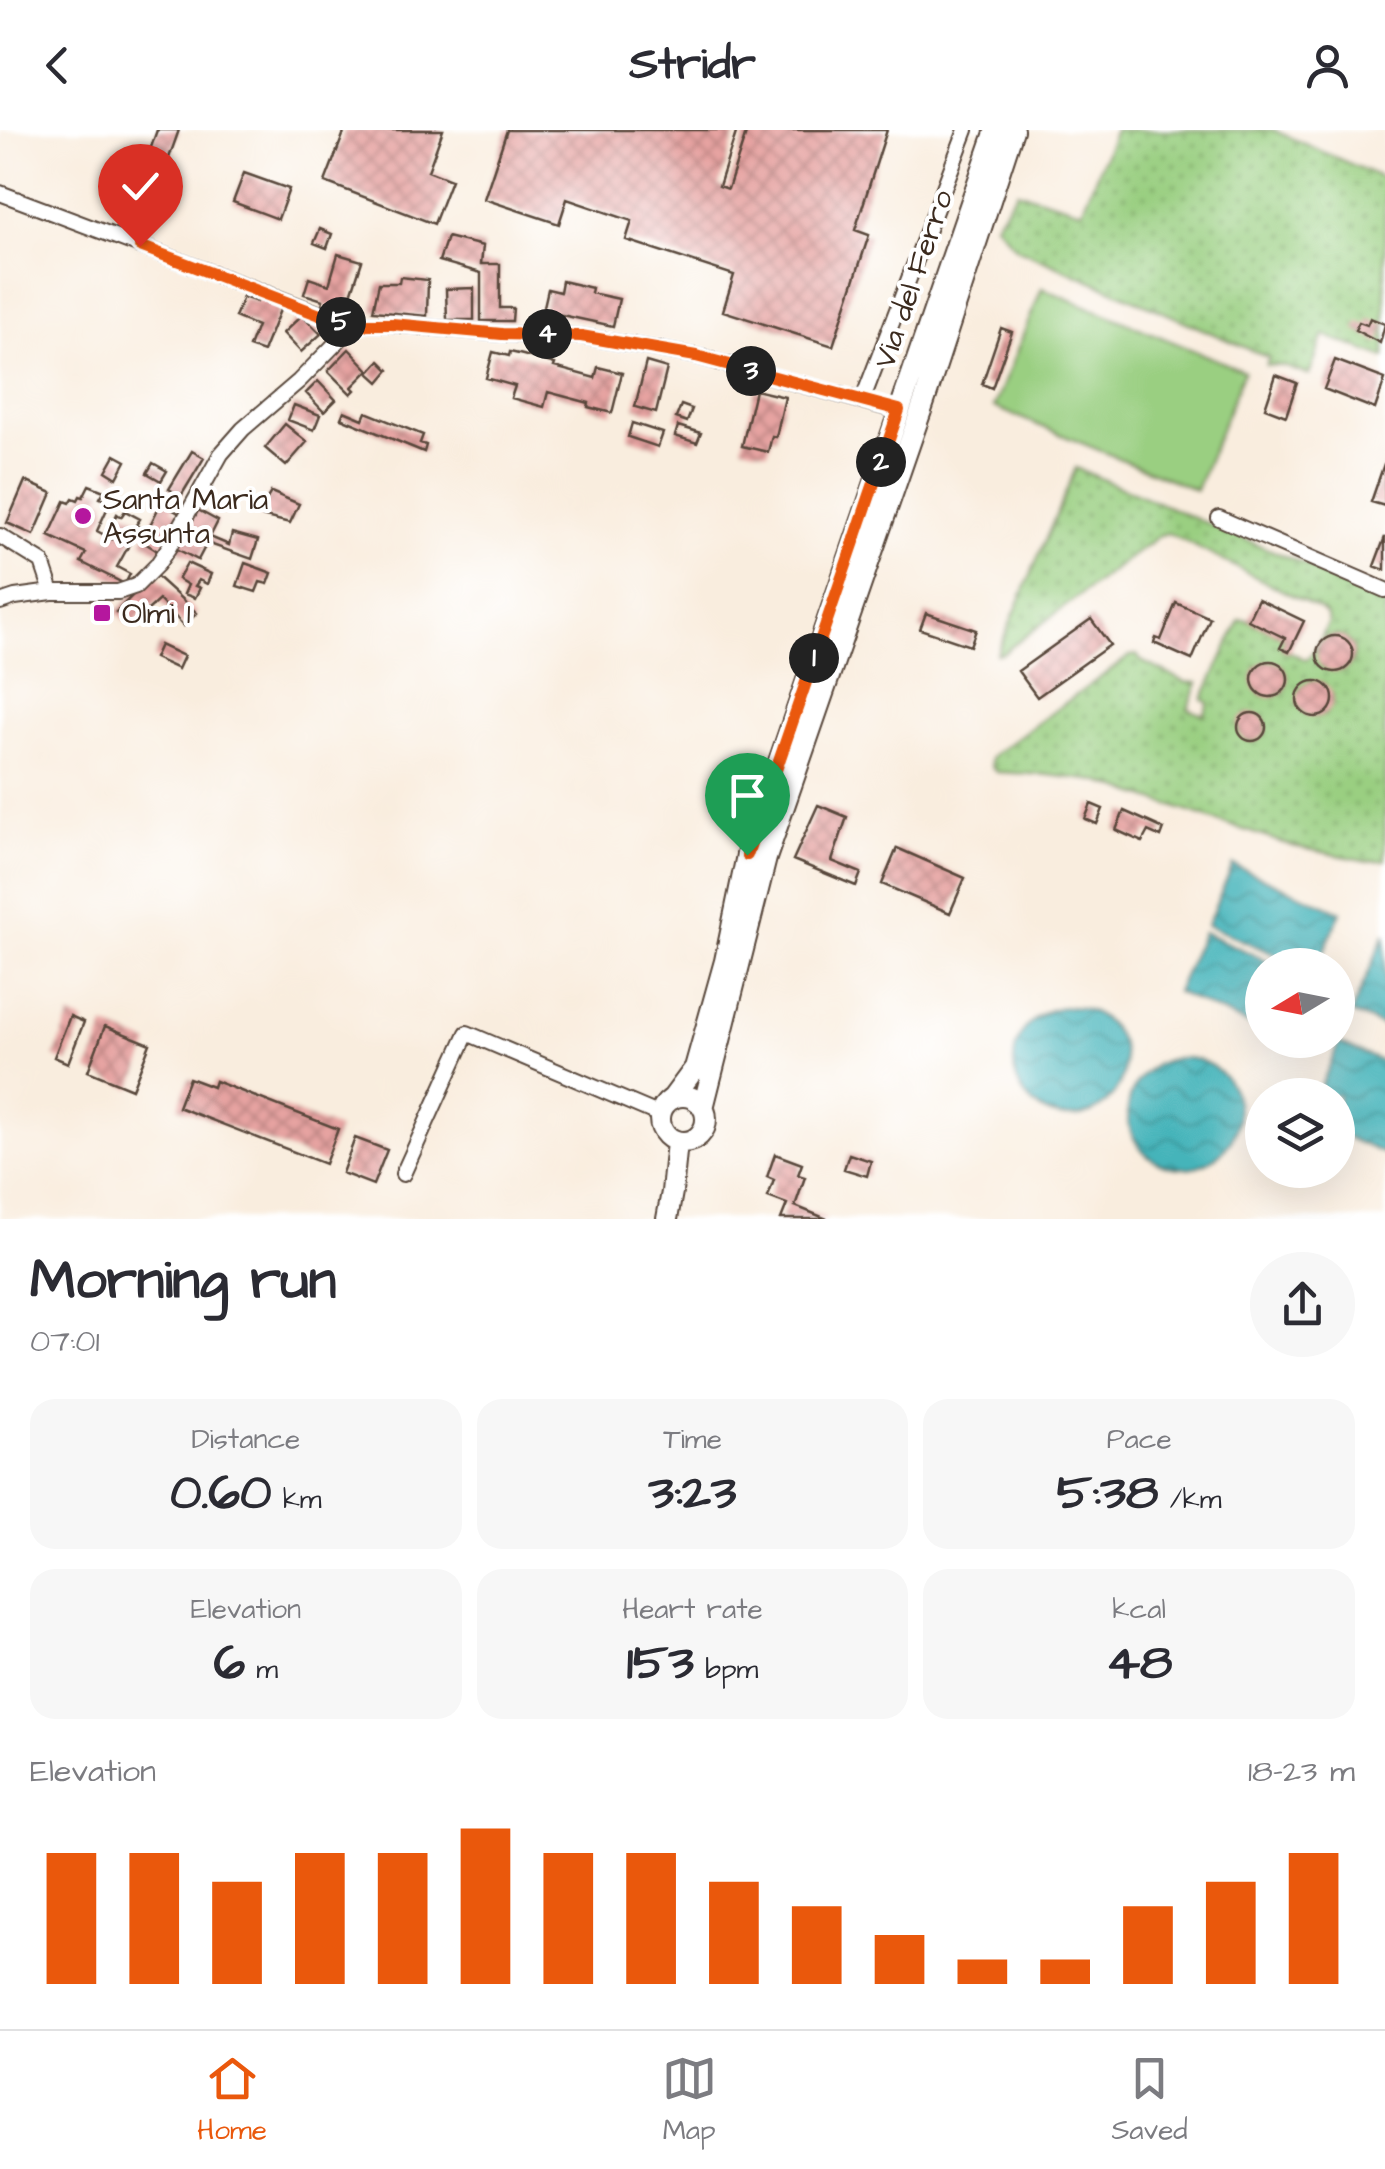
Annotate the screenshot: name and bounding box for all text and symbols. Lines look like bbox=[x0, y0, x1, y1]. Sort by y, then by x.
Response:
text: Stridr bbox=[629, 34, 756, 96]
icon: back bbox=[30, 38, 85, 93]
icon: person bbox=[1300, 38, 1355, 93]
pin bbox=[98, 144, 183, 247]
icon: check bbox=[113, 159, 168, 214]
street label: Via del Ferro bbox=[864, 184, 964, 374]
pin: 5 bbox=[316, 297, 366, 347]
text: 5 bbox=[331, 302, 351, 341]
pin: 4 bbox=[522, 309, 572, 359]
text: 4 bbox=[537, 314, 557, 353]
pin: 3 bbox=[726, 346, 776, 396]
text: 3 bbox=[744, 351, 758, 390]
pin: 2 bbox=[856, 437, 906, 487]
text: 2 bbox=[873, 442, 889, 481]
place label: Santa Maria Assunta bbox=[103, 479, 268, 555]
marker: Santa Maria Assunta bbox=[72, 505, 94, 527]
place label: Olmi 1 bbox=[122, 593, 191, 635]
marker: Olmi 1 bbox=[91, 602, 113, 624]
pin: 1 bbox=[789, 633, 839, 683]
text: 1 bbox=[812, 638, 816, 677]
pin bbox=[705, 753, 790, 856]
icon: arrive bbox=[720, 768, 775, 823]
north arrow bbox=[1245, 948, 1355, 1058]
map controls bbox=[1245, 948, 1355, 1188]
button: layers bbox=[1245, 1078, 1355, 1188]
text: Morning run bbox=[30, 1243, 336, 1319]
button: share bbox=[1250, 1252, 1355, 1357]
text: 07:01 bbox=[30, 1319, 100, 1364]
text: Distance bbox=[191, 1420, 300, 1459]
text: Time bbox=[663, 1420, 722, 1459]
text: Pace bbox=[1107, 1420, 1172, 1459]
text: 0.60 bbox=[170, 1459, 271, 1528]
text: 3:23 bbox=[649, 1459, 736, 1528]
text: 5:38 bbox=[1057, 1459, 1158, 1528]
text: km bbox=[271, 1480, 322, 1519]
text: /km bbox=[1158, 1480, 1221, 1519]
text: Elevation bbox=[191, 1590, 301, 1629]
text: Heart rate bbox=[622, 1590, 763, 1629]
text: kcal bbox=[1112, 1590, 1166, 1629]
text: 6 bbox=[214, 1629, 245, 1698]
text: 153 bbox=[627, 1629, 694, 1698]
text: 48 bbox=[1106, 1629, 1172, 1698]
text: m bbox=[245, 1650, 278, 1689]
text: bpm bbox=[694, 1650, 758, 1689]
text: Elevation bbox=[30, 1749, 156, 1794]
text: 18–23 m bbox=[1248, 1749, 1355, 1794]
tab: Home bbox=[197, 2051, 267, 2150]
tab: Map bbox=[662, 2051, 717, 2150]
tab: Saved bbox=[1111, 2051, 1188, 2150]

